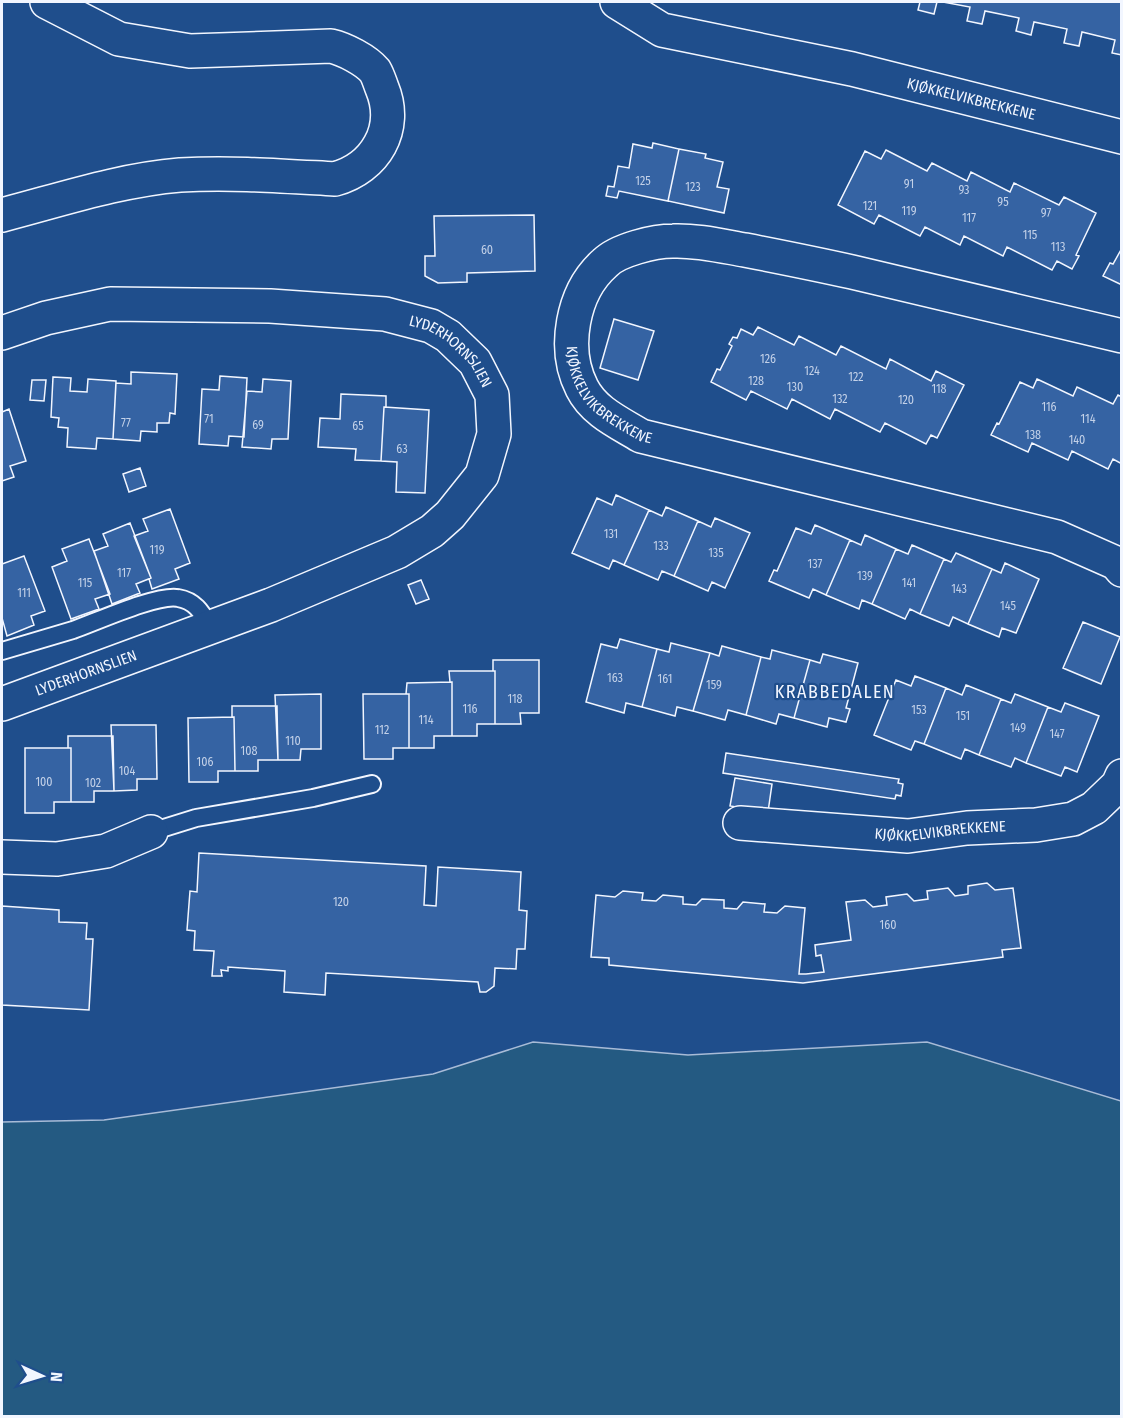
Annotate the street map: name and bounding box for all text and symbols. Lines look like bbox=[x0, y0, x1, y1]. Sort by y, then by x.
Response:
street label: KJØKKELVIKBREKKENE bbox=[905, 74, 1038, 124]
house number: 125 bbox=[635, 174, 651, 188]
house number: 91 bbox=[904, 177, 914, 191]
house number: 123 bbox=[685, 180, 701, 194]
house number: 93 bbox=[958, 183, 970, 197]
house number: 95 bbox=[997, 195, 1009, 209]
house number: 121 bbox=[863, 199, 877, 213]
house number: 119 bbox=[901, 204, 917, 218]
house number: 97 bbox=[1041, 206, 1051, 220]
house number: 117 bbox=[962, 211, 976, 225]
house number: 115 bbox=[1023, 228, 1038, 242]
house number: 113 bbox=[1051, 240, 1065, 254]
house number: 60 bbox=[481, 243, 493, 257]
street label: LYDERHORNSLIEN bbox=[407, 312, 496, 390]
street label: KJØKKELVIKBREKKENE bbox=[563, 345, 654, 447]
house number: 126 bbox=[760, 352, 776, 366]
house number: 124 bbox=[804, 364, 820, 378]
house number: 122 bbox=[848, 370, 864, 384]
house number: 128 bbox=[748, 374, 764, 388]
house number: 130 bbox=[787, 380, 803, 394]
house number: 118 bbox=[931, 382, 947, 396]
house number: 132 bbox=[832, 392, 848, 406]
house number: 120 bbox=[898, 393, 914, 407]
house number: 116 bbox=[1041, 400, 1057, 414]
house number: 71 bbox=[204, 412, 214, 426]
house number: 114 bbox=[1080, 412, 1096, 426]
house number: 77 bbox=[121, 416, 131, 430]
house number: 69 bbox=[252, 418, 264, 432]
house number: 65 bbox=[352, 419, 364, 433]
house number: 138 bbox=[1025, 428, 1041, 442]
house number: 140 bbox=[1069, 433, 1085, 447]
house number: 63 bbox=[396, 442, 408, 456]
house number: 131 bbox=[604, 527, 618, 541]
house number: 133 bbox=[653, 539, 669, 553]
house number: 119 bbox=[149, 543, 165, 557]
house number: 135 bbox=[708, 546, 724, 560]
house number: 137 bbox=[808, 557, 823, 571]
house number: 117 bbox=[117, 566, 131, 580]
house number: 139 bbox=[857, 569, 873, 583]
house number: 115 bbox=[78, 576, 93, 590]
house number: 141 bbox=[902, 576, 916, 590]
house number: 143 bbox=[951, 582, 967, 596]
house number: 111 bbox=[17, 586, 31, 600]
house number: 145 bbox=[1000, 599, 1016, 613]
street label: LYDERHORNSLIEN bbox=[33, 646, 139, 700]
house number: 163 bbox=[607, 671, 623, 685]
house number: 161 bbox=[658, 672, 672, 686]
house number: 159 bbox=[706, 678, 722, 692]
district label: KRABBEDALEN bbox=[775, 681, 895, 703]
house number: 118 bbox=[507, 692, 523, 706]
house number: 116 bbox=[462, 702, 478, 716]
house number: 153 bbox=[911, 703, 927, 717]
house number: 151 bbox=[956, 709, 970, 723]
house number: 114 bbox=[418, 713, 434, 727]
house number: 149 bbox=[1010, 721, 1026, 735]
house number: 112 bbox=[375, 723, 389, 737]
house number: 147 bbox=[1049, 727, 1065, 741]
house number: 110 bbox=[285, 734, 301, 748]
house number: 108 bbox=[241, 744, 257, 758]
house number: 106 bbox=[197, 755, 213, 769]
house number: 104 bbox=[119, 764, 136, 778]
house number: 100 bbox=[35, 775, 53, 789]
house number: 102 bbox=[85, 776, 101, 790]
street label: KJØKKELVIKBREKKENE bbox=[874, 817, 1006, 845]
house number: 120 bbox=[333, 895, 349, 909]
house number: 160 bbox=[880, 918, 896, 932]
north arrow bbox=[12, 1346, 72, 1406]
text: N bbox=[47, 1372, 66, 1382]

